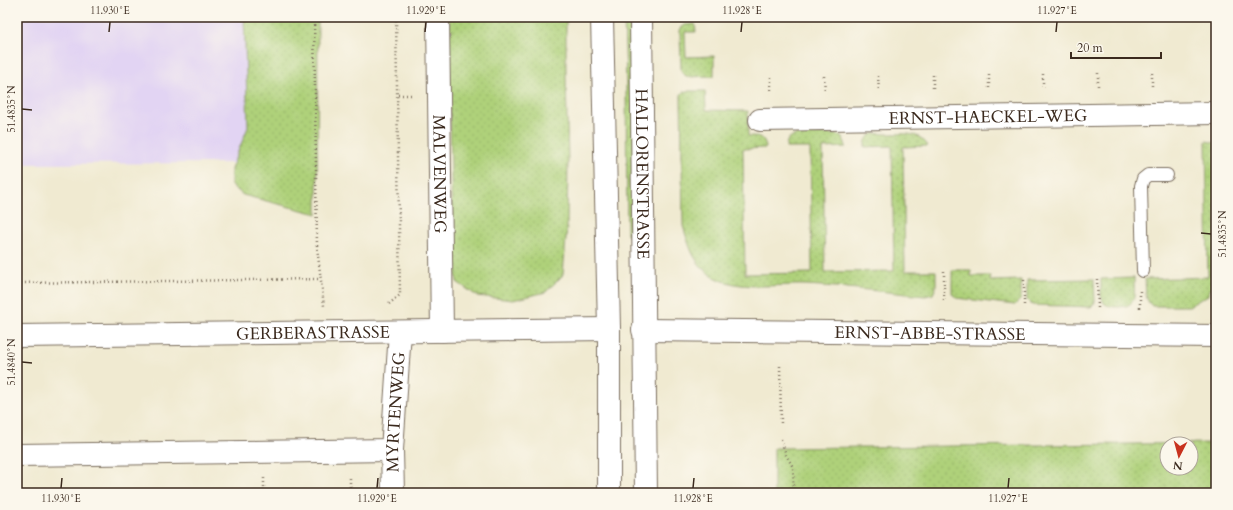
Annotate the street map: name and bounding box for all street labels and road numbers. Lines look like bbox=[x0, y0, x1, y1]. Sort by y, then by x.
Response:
street label: HALLORENSTRASSE bbox=[630, 88, 655, 260]
street label: ERNST-HAECKEL-WEG bbox=[888, 104, 1088, 130]
street label: MALVENWEG bbox=[427, 115, 452, 234]
street label: GERBERASTRASSE bbox=[236, 321, 390, 345]
street label: ERNST-ABBE-STRASSE bbox=[834, 321, 1026, 346]
street label: MYRTENWEG bbox=[381, 351, 411, 473]

